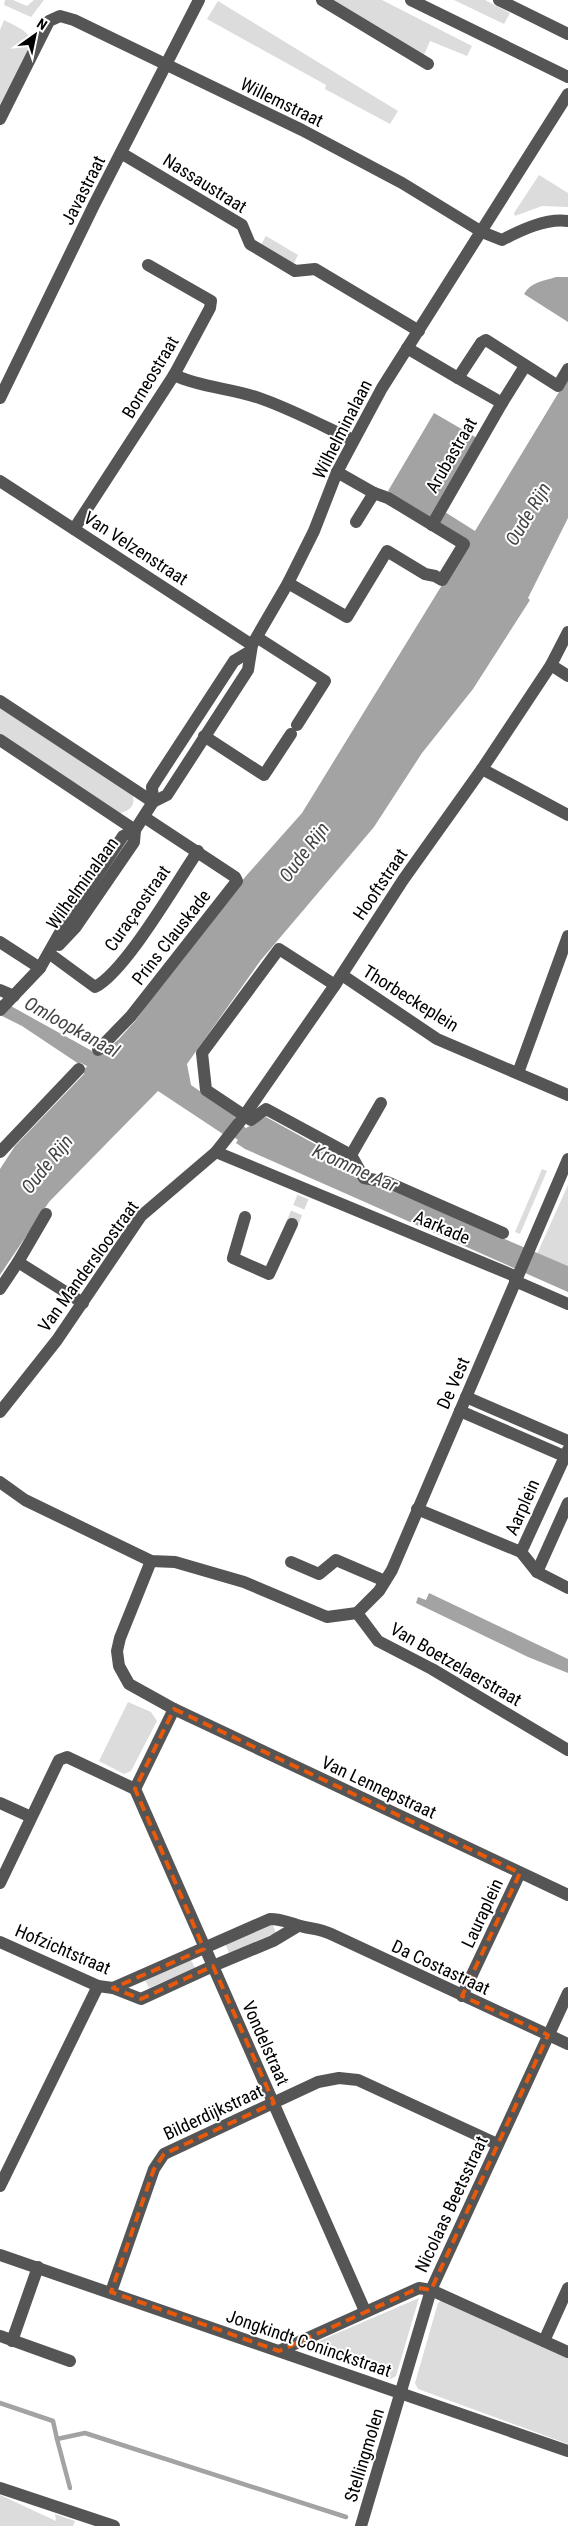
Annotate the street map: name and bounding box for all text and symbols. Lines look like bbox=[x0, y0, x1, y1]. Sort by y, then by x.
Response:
north arrow bbox=[10, 10, 60, 60]
text: N bbox=[34, 15, 50, 33]
street label: Willemstraat bbox=[237, 73, 327, 131]
street label: Nassaustraat bbox=[159, 149, 251, 217]
street label: Javastraat bbox=[57, 152, 109, 228]
street label: Borneostraat bbox=[117, 332, 183, 422]
street label: Wilhelminalaan bbox=[308, 376, 376, 482]
street label: Arubastraat bbox=[421, 414, 481, 496]
water label: Oude Rijn bbox=[500, 478, 556, 550]
street label: Van Velzenstraat bbox=[80, 507, 192, 589]
water label: Oude Rijn bbox=[274, 817, 334, 887]
street label: Wilhelminalaan bbox=[42, 833, 122, 933]
street label: Hooftstraat bbox=[349, 844, 411, 924]
street label: Curaçaostraat bbox=[100, 861, 174, 955]
street label: Prins Clauskade bbox=[127, 885, 215, 989]
street label: Thorbeckeplein bbox=[359, 960, 463, 1036]
water label: Omloopkanaal bbox=[21, 992, 124, 1063]
water label: Oude Rijn bbox=[16, 1130, 78, 1198]
water label: Kromme Aar bbox=[309, 1139, 401, 1197]
street label: Van Mandersloostraat bbox=[33, 1196, 143, 1336]
street label: Aarkade bbox=[411, 1206, 473, 1248]
street label: De Vest bbox=[432, 1354, 474, 1412]
street label: Aarplein bbox=[500, 1476, 544, 1538]
street label: Van Boetzelaerstraat bbox=[387, 1618, 525, 1710]
street label: Van Lennepstraat bbox=[318, 1751, 440, 1823]
street label: Lauraplein bbox=[457, 1875, 507, 1951]
street label: Hofzichtstraat bbox=[12, 1920, 114, 1978]
street label: Da Costastraat bbox=[389, 1935, 493, 1999]
street label: Vondelstraat bbox=[238, 1998, 294, 2088]
street label: Bilderdijkstraat bbox=[160, 2080, 266, 2144]
street label: Nicolaas Beetsstraat bbox=[410, 2133, 492, 2275]
street label: Jongkindt Coninckstraat bbox=[224, 2305, 394, 2381]
street label: Stellingmolen bbox=[340, 2406, 388, 2504]

